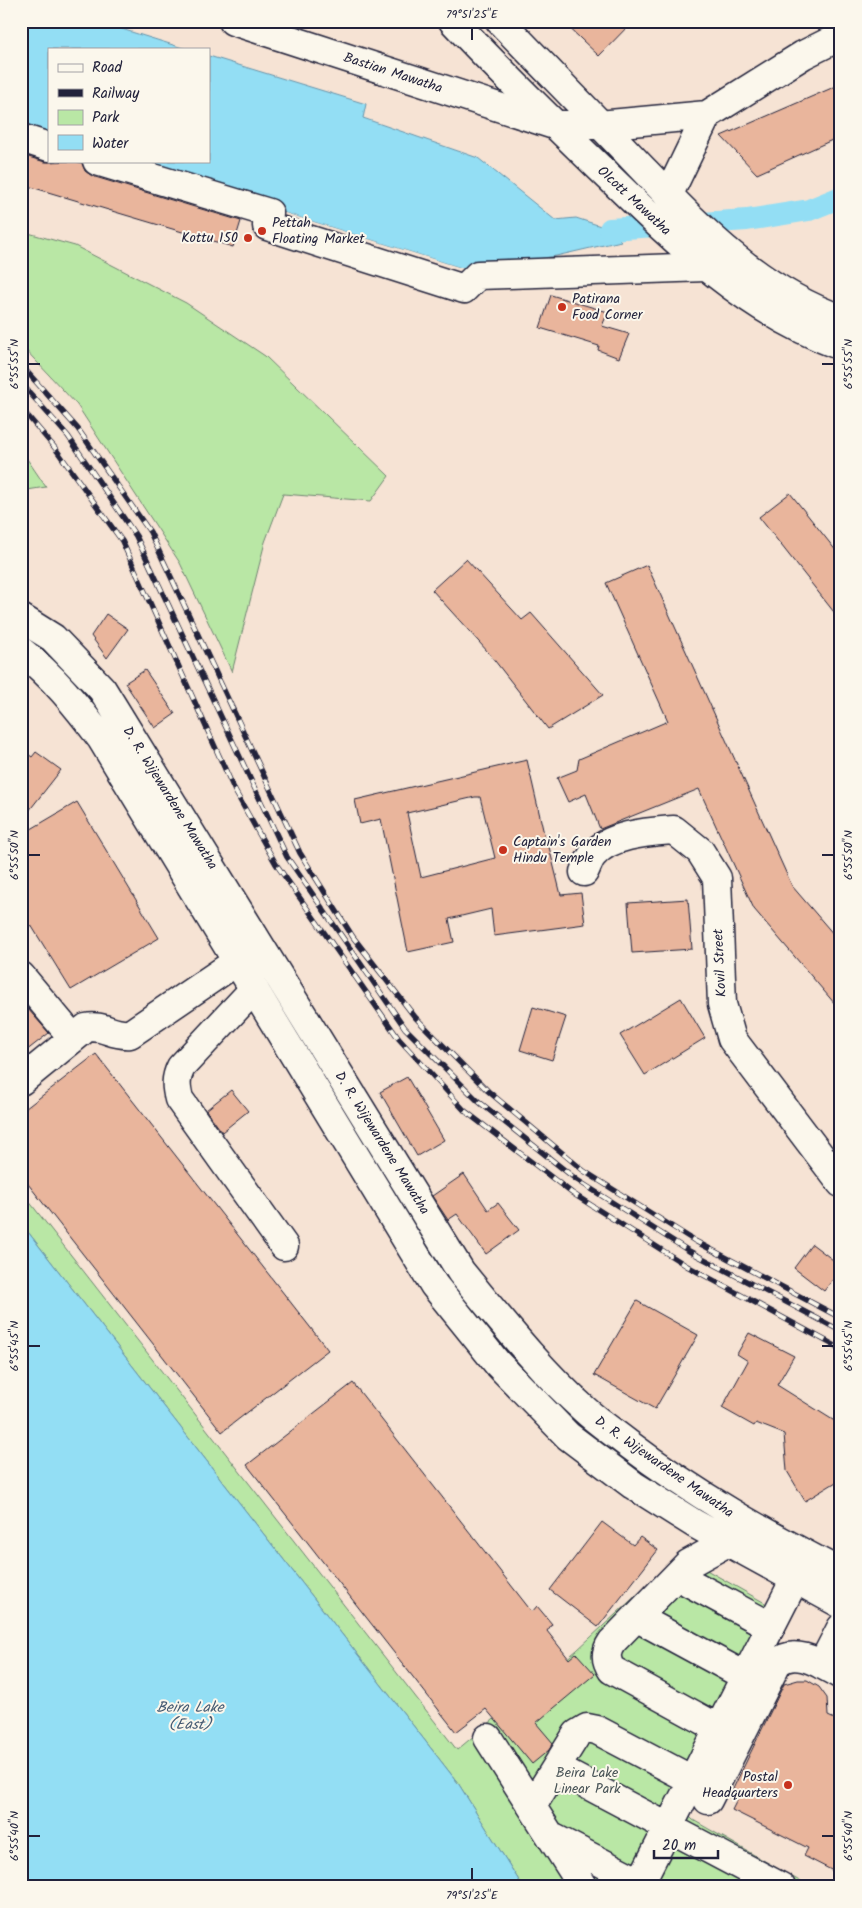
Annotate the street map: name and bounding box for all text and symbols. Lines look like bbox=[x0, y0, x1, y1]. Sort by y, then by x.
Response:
text: 79°51'25"E bbox=[446, 5, 499, 24]
street label: Bastian Mawatha bbox=[341, 47, 445, 99]
legend bbox=[48, 48, 210, 162]
text: Road bbox=[92, 56, 123, 80]
text: Railway bbox=[92, 82, 140, 106]
text: Park bbox=[92, 106, 120, 130]
text: Water bbox=[92, 132, 129, 156]
street label: Olcott Mawatha bbox=[592, 161, 676, 241]
place label: Pettah Floating Market bbox=[272, 212, 365, 250]
marker: Pettah Floating Market bbox=[256, 225, 268, 237]
place label: Kottu 150 bbox=[181, 227, 238, 249]
marker: Kottu 150 bbox=[242, 232, 254, 244]
place label: Patirana Food Corner bbox=[572, 288, 644, 326]
marker: Patirana Food Corner bbox=[556, 301, 568, 313]
text: 6°55'55"N bbox=[5, 339, 24, 389]
text: 6°55'55"N bbox=[839, 339, 858, 389]
street label: D. R. Wijewardene Mawatha bbox=[117, 722, 223, 874]
text: 6°55'50"N bbox=[5, 830, 24, 880]
text: 6°55'50"N bbox=[839, 830, 858, 880]
place label: Captain's Garden Hindu Temple bbox=[513, 831, 612, 869]
marker: Captain's Garden Hindu Temple bbox=[497, 844, 509, 856]
street label: Kovil Street bbox=[707, 928, 733, 998]
street label: D. R. Wijewardene Mawatha bbox=[329, 1067, 435, 1219]
text: 6°55'45"N bbox=[5, 1321, 24, 1371]
text: 6°55'45"N bbox=[839, 1321, 858, 1371]
street label: D. R. Wijewardene Mawatha bbox=[590, 1411, 738, 1523]
water label: Beira Lake (East) bbox=[157, 1696, 225, 1737]
park label: Beira Lake Linear Park bbox=[554, 1762, 621, 1800]
place label: Postal Headquarters bbox=[702, 1766, 779, 1804]
marker: Postal Headquarters bbox=[782, 1779, 794, 1791]
text: 6°55'40"N bbox=[5, 1811, 24, 1861]
text: 6°55'40"N bbox=[839, 1811, 858, 1861]
scale bar bbox=[654, 1828, 718, 1860]
text: 20 m bbox=[662, 1834, 696, 1858]
text: 79°51'25"E bbox=[446, 1886, 499, 1905]

